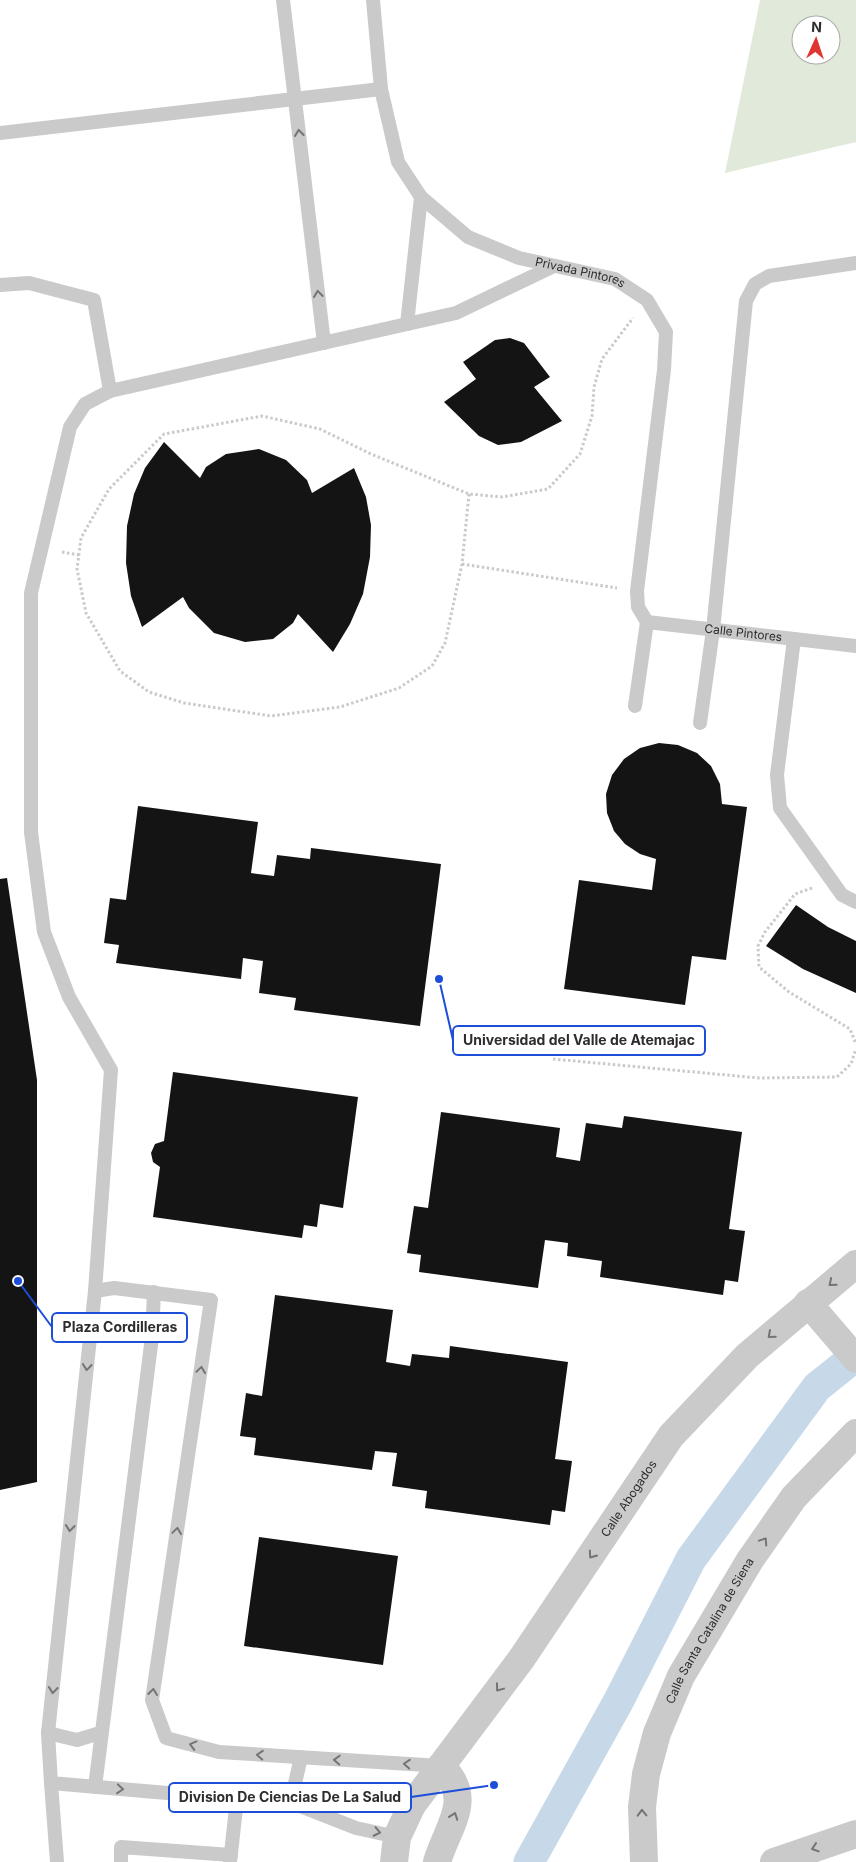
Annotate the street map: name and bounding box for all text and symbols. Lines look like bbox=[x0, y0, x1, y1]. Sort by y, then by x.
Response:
north arrow bbox=[791, 15, 841, 65]
text: N bbox=[811, 18, 822, 35]
one-way arrow bbox=[294, 129, 305, 137]
street label: Privada Pintores bbox=[534, 254, 629, 291]
one-way arrow bbox=[313, 290, 324, 298]
street label: Calle Pintores bbox=[704, 621, 783, 644]
callout: Universidad del Valle de Atemajac bbox=[453, 1026, 705, 1055]
text: Universidad del Valle de Atemajac bbox=[463, 1031, 695, 1048]
one-way arrow bbox=[829, 1278, 838, 1286]
callout: Plaza Cordilleras bbox=[52, 1313, 187, 1342]
text: Plaza Cordilleras bbox=[63, 1318, 178, 1335]
one-way arrow bbox=[768, 1329, 777, 1338]
one-way arrow bbox=[82, 1363, 93, 1371]
one-way arrow bbox=[195, 1366, 206, 1374]
street label: Calle Abogados bbox=[597, 1457, 660, 1540]
one-way arrow bbox=[65, 1525, 76, 1533]
one-way arrow bbox=[171, 1527, 182, 1535]
one-way arrow bbox=[758, 1537, 767, 1547]
one-way arrow bbox=[589, 1549, 598, 1559]
street label: Calle Santa Catalina de Siena bbox=[662, 1555, 757, 1706]
one-way arrow bbox=[496, 1682, 505, 1692]
one-way arrow bbox=[48, 1686, 59, 1694]
one-way arrow bbox=[147, 1687, 158, 1695]
one-way arrow bbox=[188, 1740, 197, 1751]
one-way arrow bbox=[256, 1749, 264, 1760]
one-way arrow bbox=[333, 1754, 341, 1765]
one-way arrow bbox=[403, 1759, 411, 1770]
one-way arrow bbox=[116, 1783, 124, 1794]
callout: Division De Ciencias De La Salud bbox=[169, 1783, 411, 1812]
text: Division De Ciencias De La Salud bbox=[179, 1788, 401, 1805]
one-way arrow bbox=[637, 1809, 647, 1817]
one-way arrow bbox=[448, 1813, 458, 1821]
one-way arrow bbox=[372, 1826, 381, 1837]
one-way arrow bbox=[811, 1842, 819, 1852]

